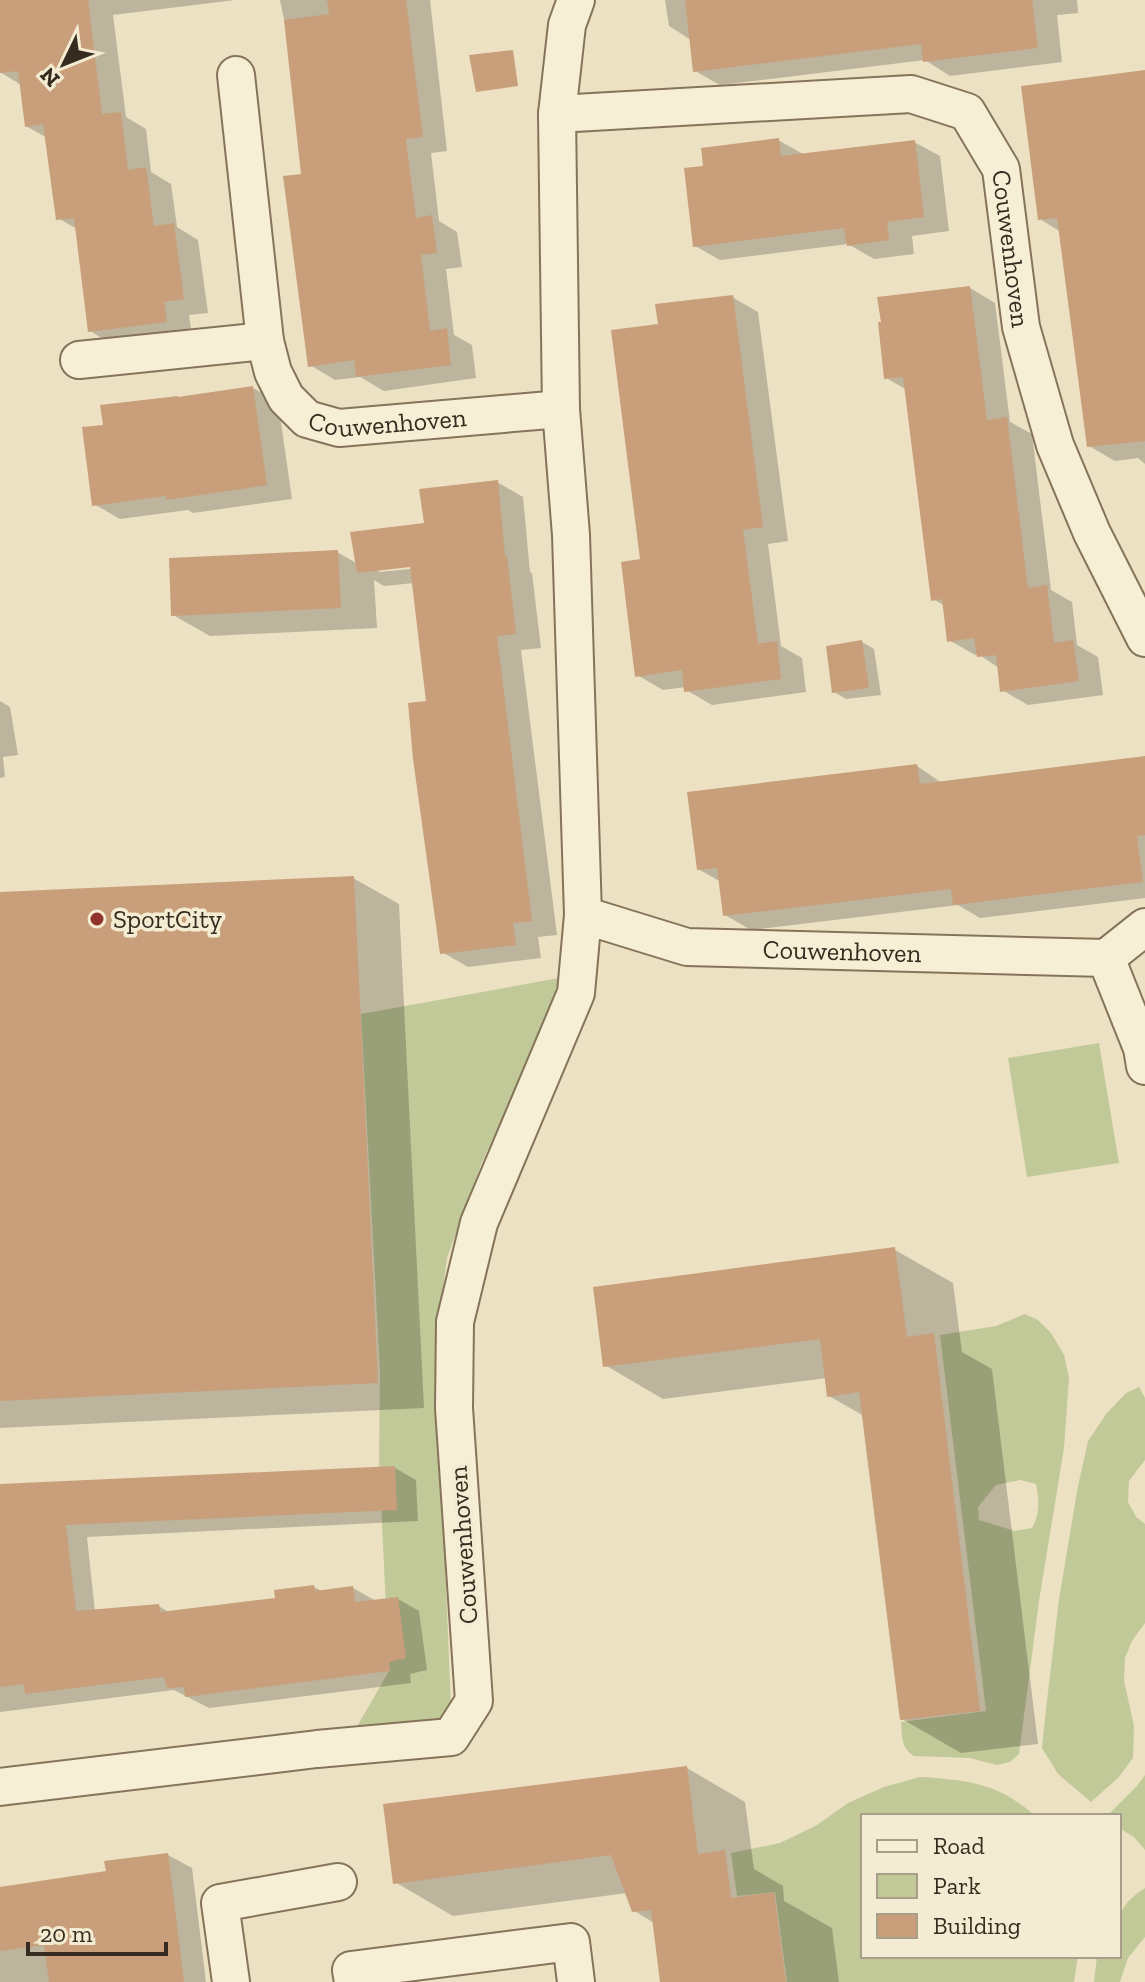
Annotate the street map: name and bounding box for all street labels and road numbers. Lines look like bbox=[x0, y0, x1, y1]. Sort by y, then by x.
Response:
street label: Couwenhoven bbox=[985, 168, 1037, 329]
street label: Couwenhoven bbox=[305, 401, 468, 444]
street label: Couwenhoven bbox=[762, 933, 922, 969]
street label: Couwenhoven bbox=[442, 1465, 484, 1625]

